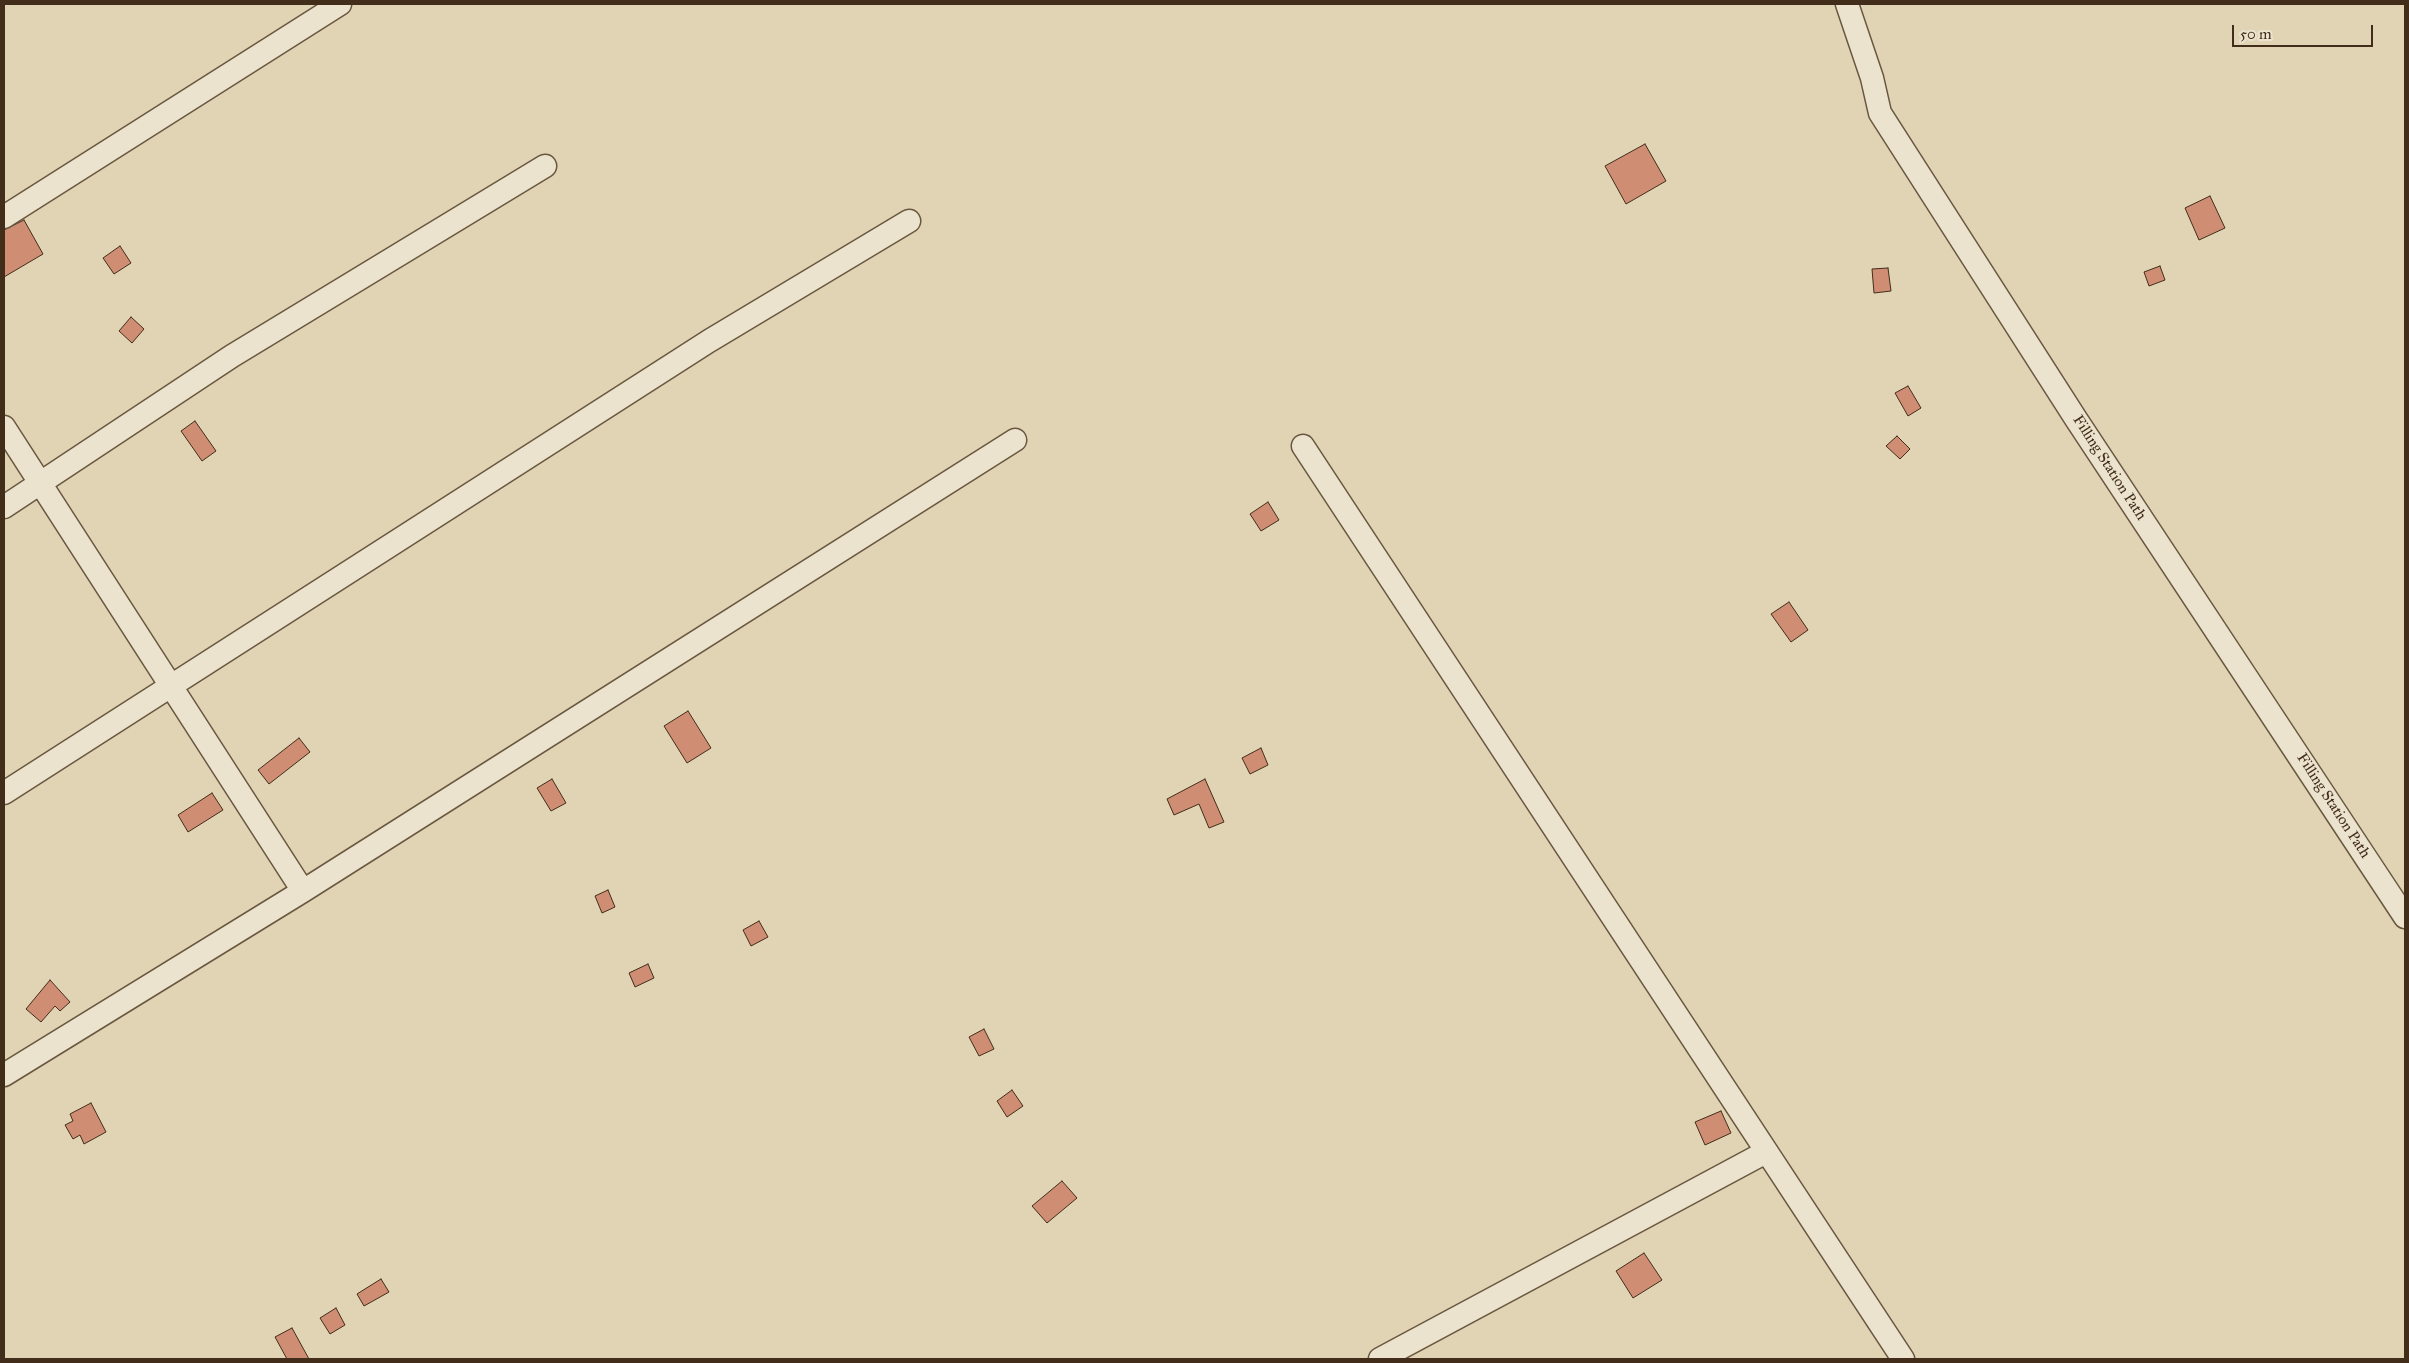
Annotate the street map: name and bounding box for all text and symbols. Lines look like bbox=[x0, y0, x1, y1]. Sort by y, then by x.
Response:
scale bar bbox=[2234, 15, 2375, 47]
text: 50 m bbox=[2240, 25, 2272, 43]
street label: Filling Station Path bbox=[2068, 412, 2150, 524]
street label: Filling Station Path bbox=[2292, 750, 2374, 862]

